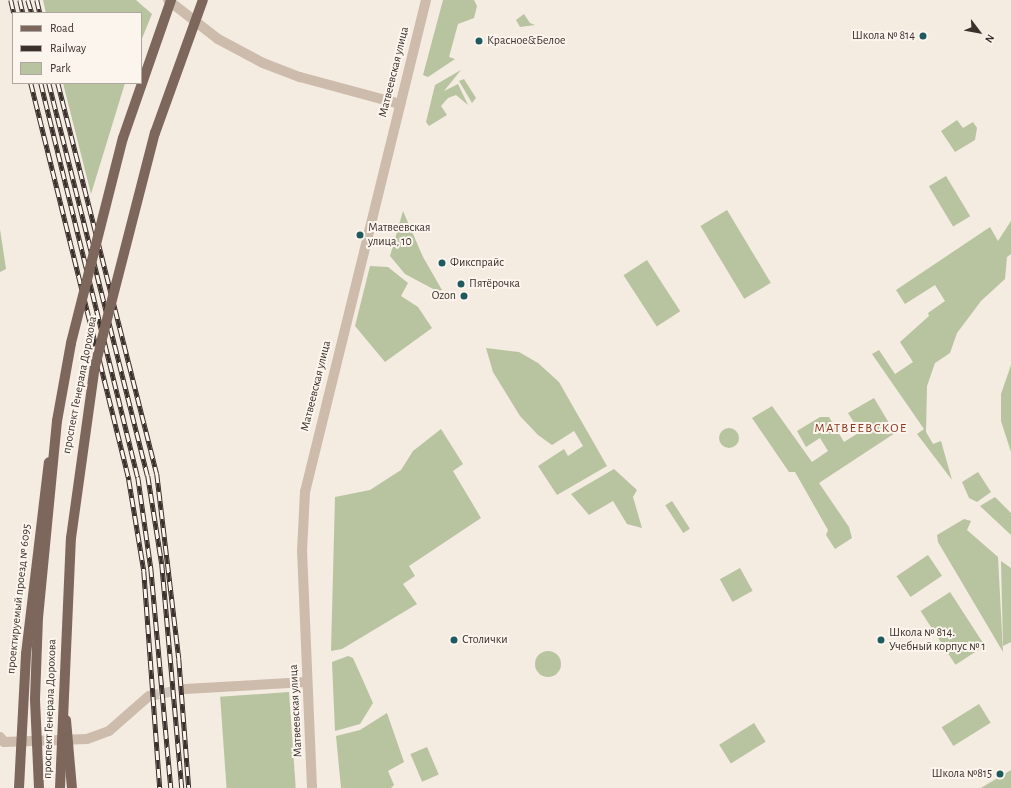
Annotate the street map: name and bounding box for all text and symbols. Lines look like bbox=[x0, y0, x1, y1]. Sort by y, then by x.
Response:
legend bbox=[12, 12, 142, 84]
north arrow bbox=[959, 12, 999, 52]
text: Road bbox=[50, 22, 74, 34]
street label: Матвеевская улица bbox=[376, 25, 412, 119]
place label: Школа № 814 bbox=[852, 29, 915, 43]
marker: Школа № 814 bbox=[918, 31, 928, 41]
text: N bbox=[983, 32, 996, 45]
place label: Красное&Белое bbox=[487, 34, 565, 48]
marker: Красное&Белое bbox=[474, 36, 484, 46]
text: Railway bbox=[50, 42, 86, 54]
text: Park bbox=[50, 62, 71, 74]
place label: Матвеевская улица, 10 bbox=[368, 221, 430, 249]
marker: Матвеевская улица, 10 bbox=[355, 230, 365, 240]
place label: Фикспрайс bbox=[450, 256, 504, 270]
marker: Фикспрайс bbox=[437, 258, 447, 268]
place label: Пятёрочка bbox=[469, 277, 520, 291]
marker: Пятёрочка bbox=[456, 279, 466, 289]
place label: Ozon bbox=[432, 289, 456, 303]
marker: Ozon bbox=[459, 291, 469, 301]
street label: проспект Генерала Дорохова bbox=[60, 315, 100, 455]
street label: Матвеевская улица bbox=[298, 339, 334, 433]
district label: МАТВЕЕВСКОЕ bbox=[814, 421, 908, 437]
street label: проектируемый проезд № 6095 bbox=[4, 523, 34, 675]
place label: Школа № 814. Учебный корпус № 1 bbox=[889, 626, 986, 654]
place label: Столички bbox=[462, 633, 508, 647]
marker: Столички bbox=[449, 635, 459, 645]
marker: Школа № 814. Учебный корпус № 1 bbox=[876, 635, 886, 645]
street label: проспект Генерала Дорохова bbox=[40, 639, 60, 779]
street label: Матвеевская улица bbox=[286, 664, 306, 758]
place label: Школа №815 bbox=[932, 767, 992, 781]
marker: Школа №815 bbox=[995, 769, 1005, 779]

